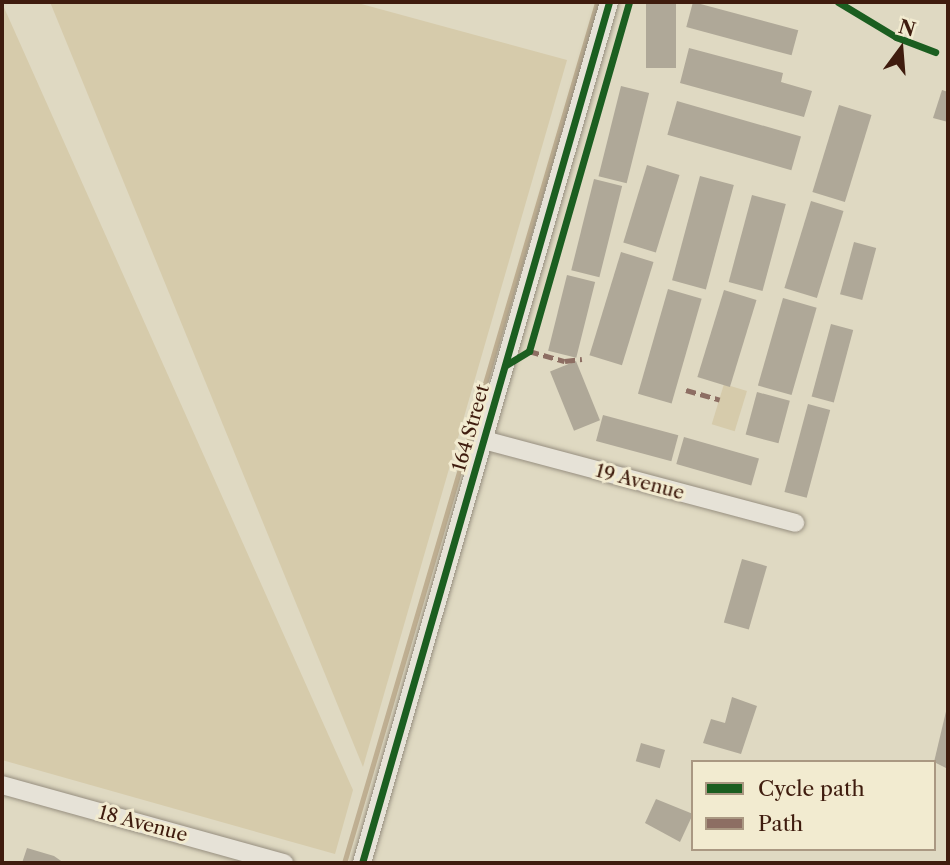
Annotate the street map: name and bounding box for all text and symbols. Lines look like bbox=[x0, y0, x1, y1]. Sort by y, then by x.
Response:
north arrow bbox=[866, 14, 936, 84]
text: N bbox=[896, 15, 918, 42]
street label: 164 Street bbox=[448, 382, 494, 474]
street label: 19 Avenue bbox=[593, 459, 687, 505]
legend bbox=[691, 760, 936, 851]
text: Cycle path bbox=[758, 776, 865, 801]
street label: 18 Avenue bbox=[96, 801, 190, 847]
text: Path bbox=[758, 811, 803, 836]

